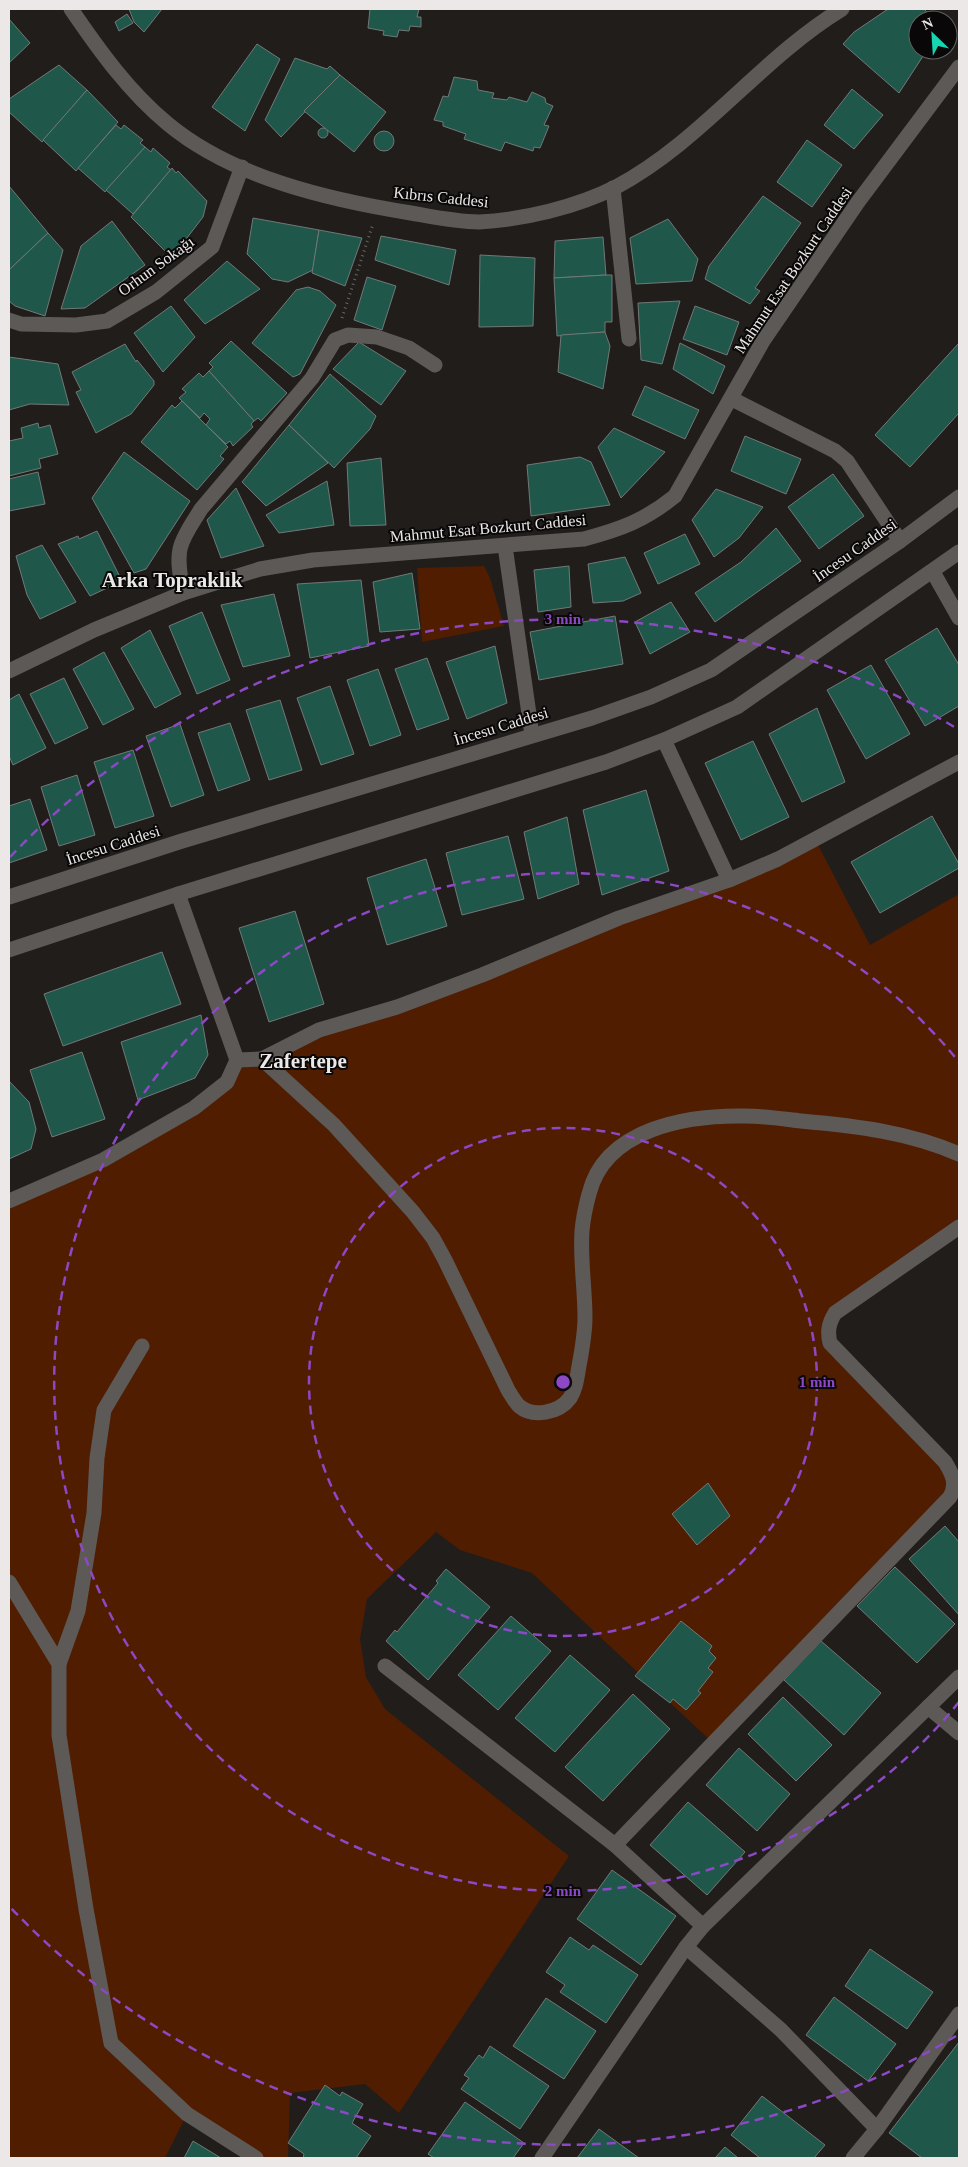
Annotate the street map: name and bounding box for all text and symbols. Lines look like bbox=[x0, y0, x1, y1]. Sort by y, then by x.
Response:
north arrow bbox=[908, 10, 958, 60]
text: N bbox=[920, 15, 935, 33]
street label: Mahmut Esat Bozkurt Caddesi bbox=[731, 183, 855, 356]
street label: Kıbrıs Caddesi bbox=[393, 184, 490, 211]
street label: Orhun Sokağı bbox=[115, 233, 198, 300]
street label: Mahmut Esat Bozkurt Caddesi bbox=[389, 511, 587, 545]
street label: İncesu Caddesi bbox=[810, 515, 900, 585]
district label: Arka Topraklık bbox=[102, 568, 243, 592]
text: 3 min bbox=[545, 611, 582, 627]
street label: İncesu Caddesi bbox=[452, 703, 551, 748]
street label: İncesu Caddesi bbox=[64, 822, 162, 868]
district label: Zafertepe bbox=[259, 1049, 347, 1073]
centre of rings bbox=[554, 1373, 572, 1391]
text: 1 min bbox=[799, 1374, 836, 1390]
text: 2 min bbox=[545, 1883, 582, 1899]

